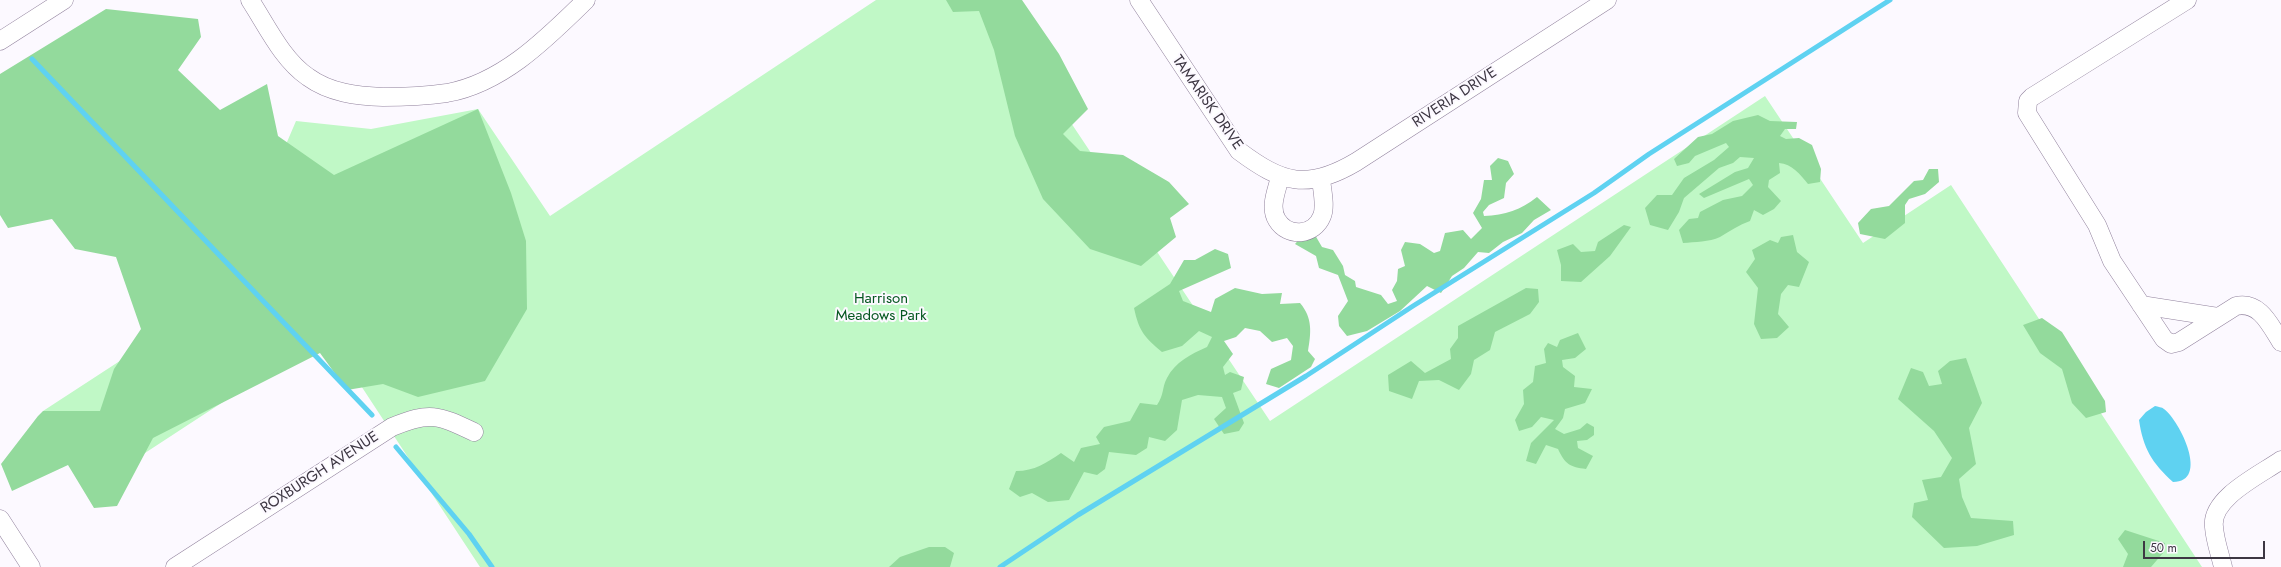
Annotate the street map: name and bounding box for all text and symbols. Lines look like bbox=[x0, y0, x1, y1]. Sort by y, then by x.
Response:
street label: TAMARISK DRIVE bbox=[1168, 52, 1246, 154]
street label: RIVERIA DRIVE bbox=[1409, 64, 1501, 132]
park label: Harrison Meadows Park bbox=[835, 290, 927, 325]
street label: ROXBURGH AVENUE bbox=[258, 428, 382, 518]
scale bar bbox=[2145, 533, 2267, 559]
text: 50 m bbox=[2150, 539, 2177, 557]

